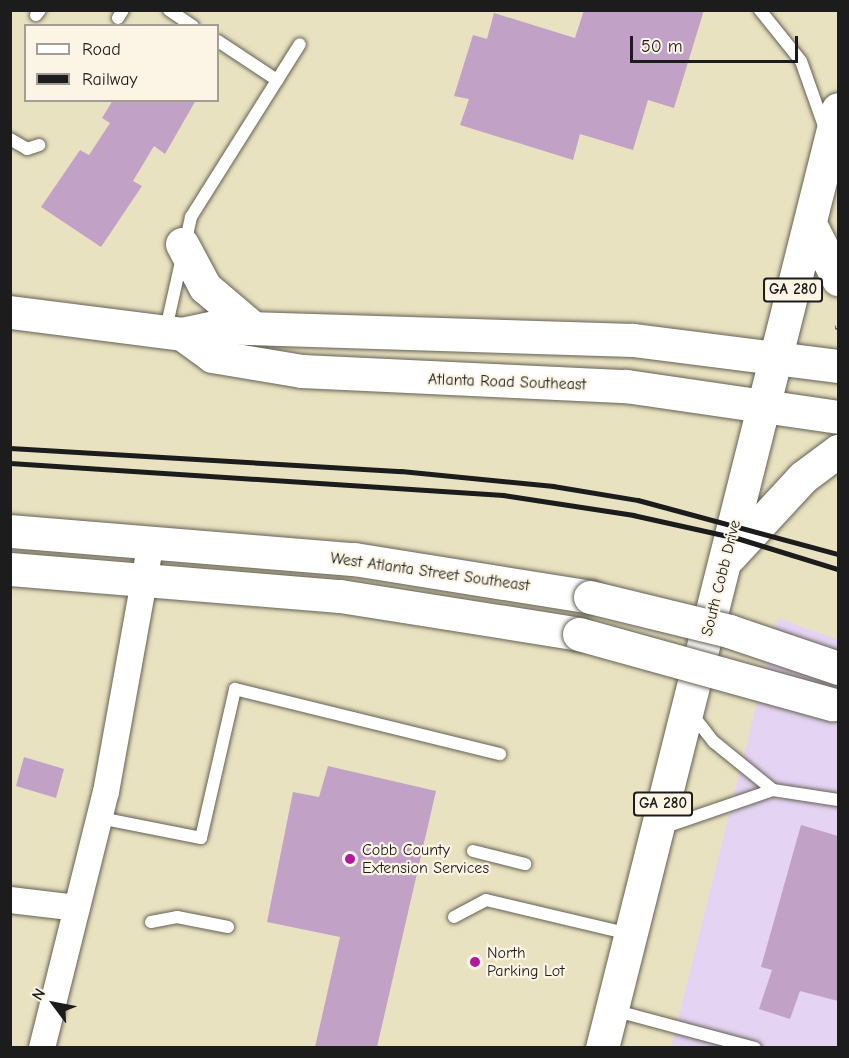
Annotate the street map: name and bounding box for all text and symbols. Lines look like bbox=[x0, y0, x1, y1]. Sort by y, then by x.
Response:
legend bbox=[24, 24, 219, 102]
scale bar bbox=[633, 24, 801, 62]
text: 50 m bbox=[641, 36, 683, 57]
text: Road bbox=[82, 39, 121, 60]
text: Railway bbox=[82, 69, 138, 90]
road number: GA 280 bbox=[763, 278, 823, 302]
street label: Atlanta Road Southeast bbox=[428, 370, 586, 394]
street label: South Cobb Drive bbox=[697, 518, 745, 638]
street label: West Atlanta Street Southeast bbox=[329, 548, 531, 596]
road number: GA 280 bbox=[633, 792, 693, 816]
place label: Cobb County Extension Services bbox=[362, 840, 489, 878]
marker: Cobb County Extension Services bbox=[343, 852, 357, 866]
place label: North Parking Lot bbox=[487, 943, 565, 981]
marker: North Parking Lot bbox=[468, 955, 482, 969]
north arrow bbox=[24, 974, 84, 1034]
text: N bbox=[28, 985, 49, 1004]

